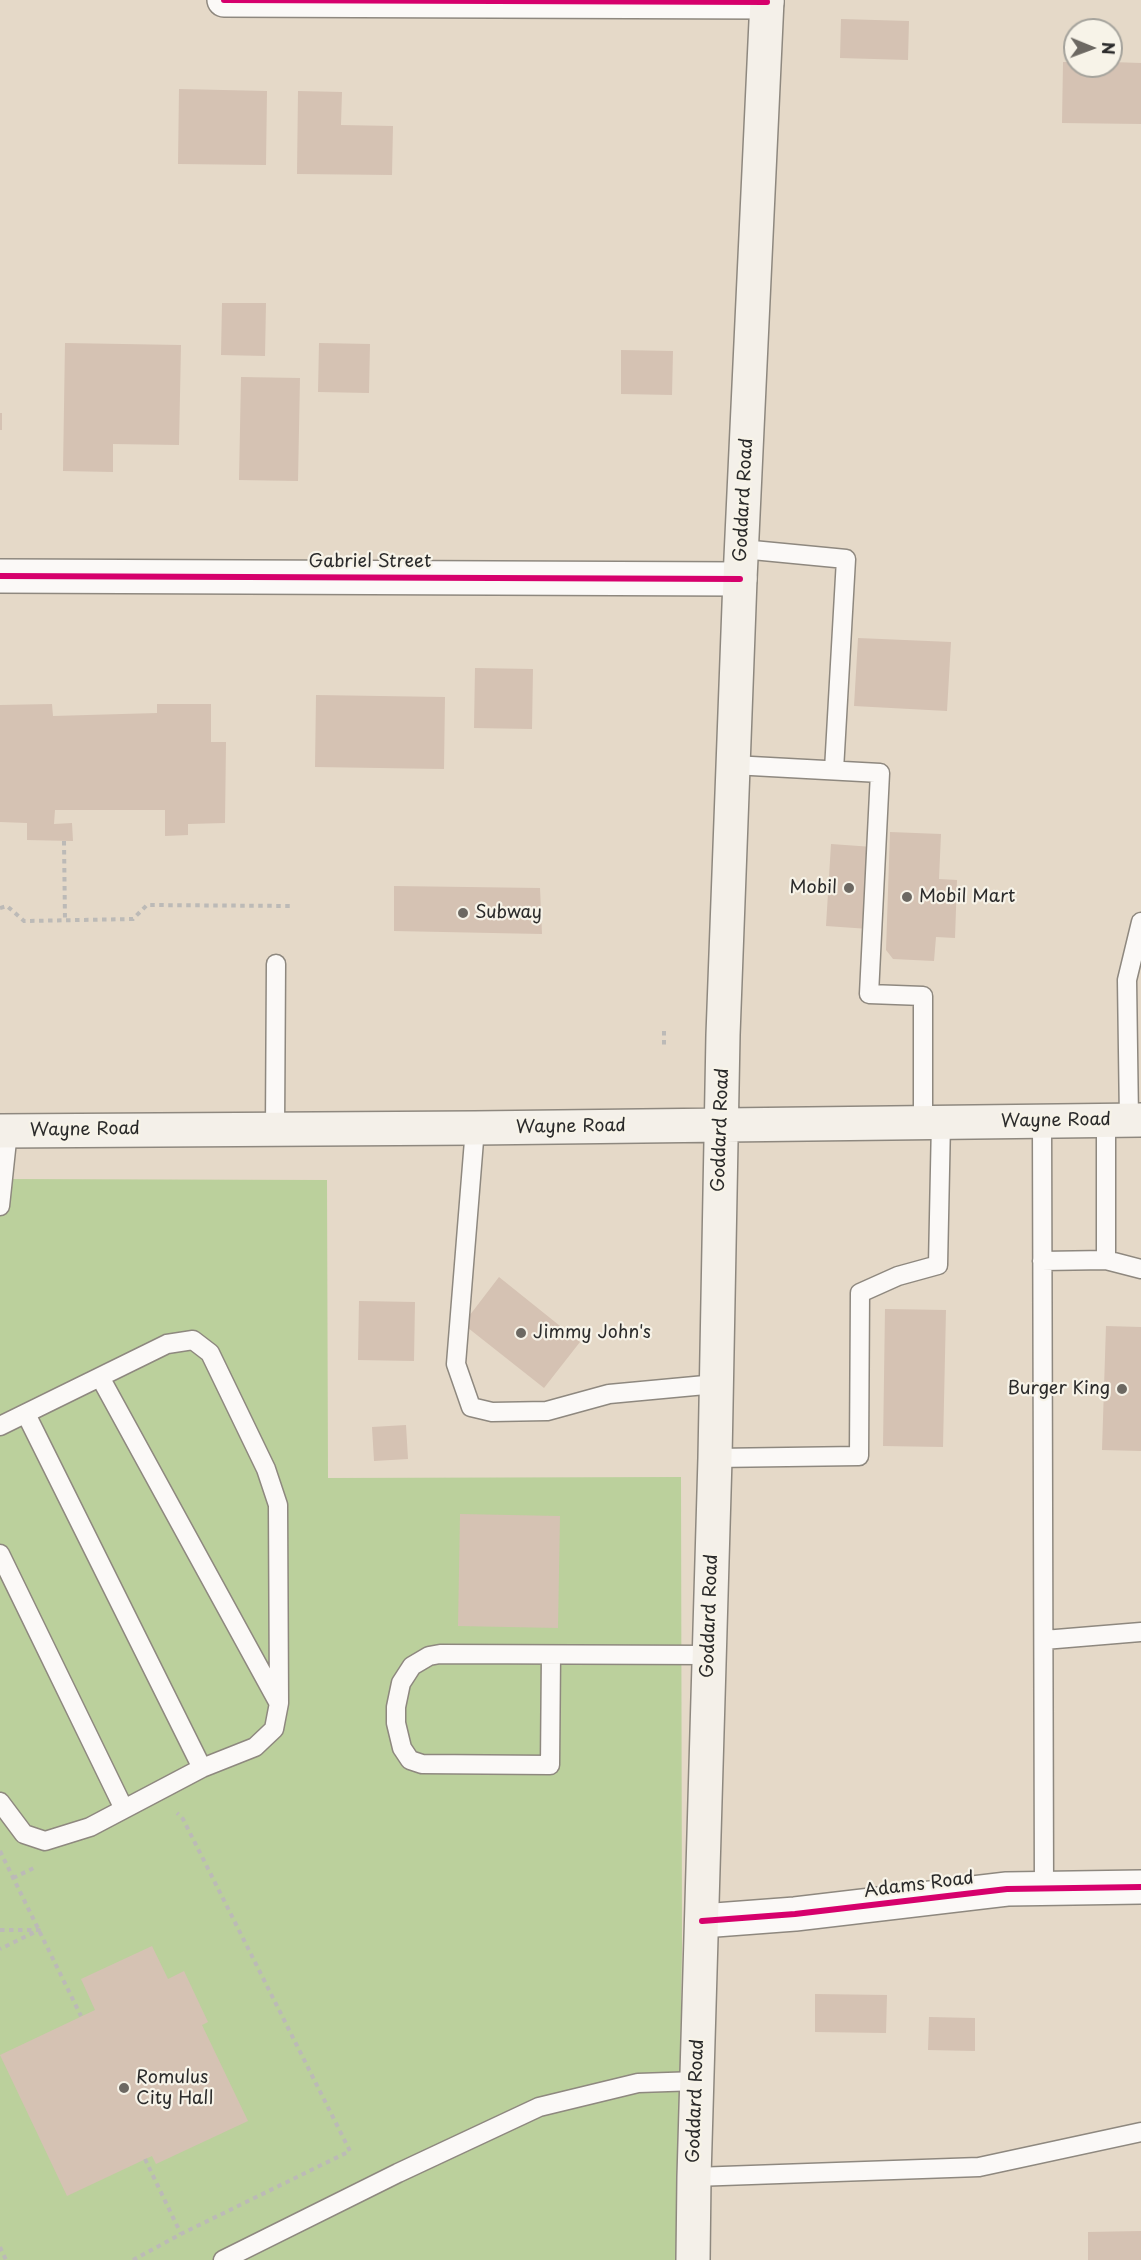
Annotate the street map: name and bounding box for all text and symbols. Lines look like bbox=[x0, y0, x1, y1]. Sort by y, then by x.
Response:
north arrow bbox=[1063, 18, 1123, 78]
text: N bbox=[1097, 42, 1121, 55]
street label: Goddard Road bbox=[730, 437, 758, 563]
street label: Gabriel Street bbox=[309, 551, 431, 573]
place label: Mobil bbox=[790, 877, 837, 899]
marker: Mobil bbox=[842, 881, 856, 895]
place label: Mobil Mart bbox=[919, 886, 1015, 908]
marker: Mobil Mart bbox=[900, 890, 914, 904]
place label: Subway bbox=[475, 902, 542, 924]
marker: Subway bbox=[456, 906, 470, 920]
street label: Goddard Road bbox=[708, 1068, 734, 1192]
street label: Wayne Road bbox=[1001, 1109, 1111, 1133]
street label: Wayne Road bbox=[516, 1115, 626, 1139]
street label: Wayne Road bbox=[30, 1118, 140, 1142]
place label: Jimmy John's bbox=[533, 1322, 651, 1344]
marker: Jimmy John's bbox=[514, 1326, 528, 1340]
place label: Burger King bbox=[1008, 1378, 1110, 1400]
marker: Burger King bbox=[1115, 1382, 1129, 1396]
street label: Goddard Road bbox=[697, 1554, 723, 1678]
street label: Adams Road bbox=[863, 1868, 975, 1902]
street label: Goddard Road bbox=[683, 2039, 709, 2163]
place label: Romulus City Hall bbox=[136, 2067, 213, 2110]
marker: Romulus City Hall bbox=[117, 2081, 131, 2095]

